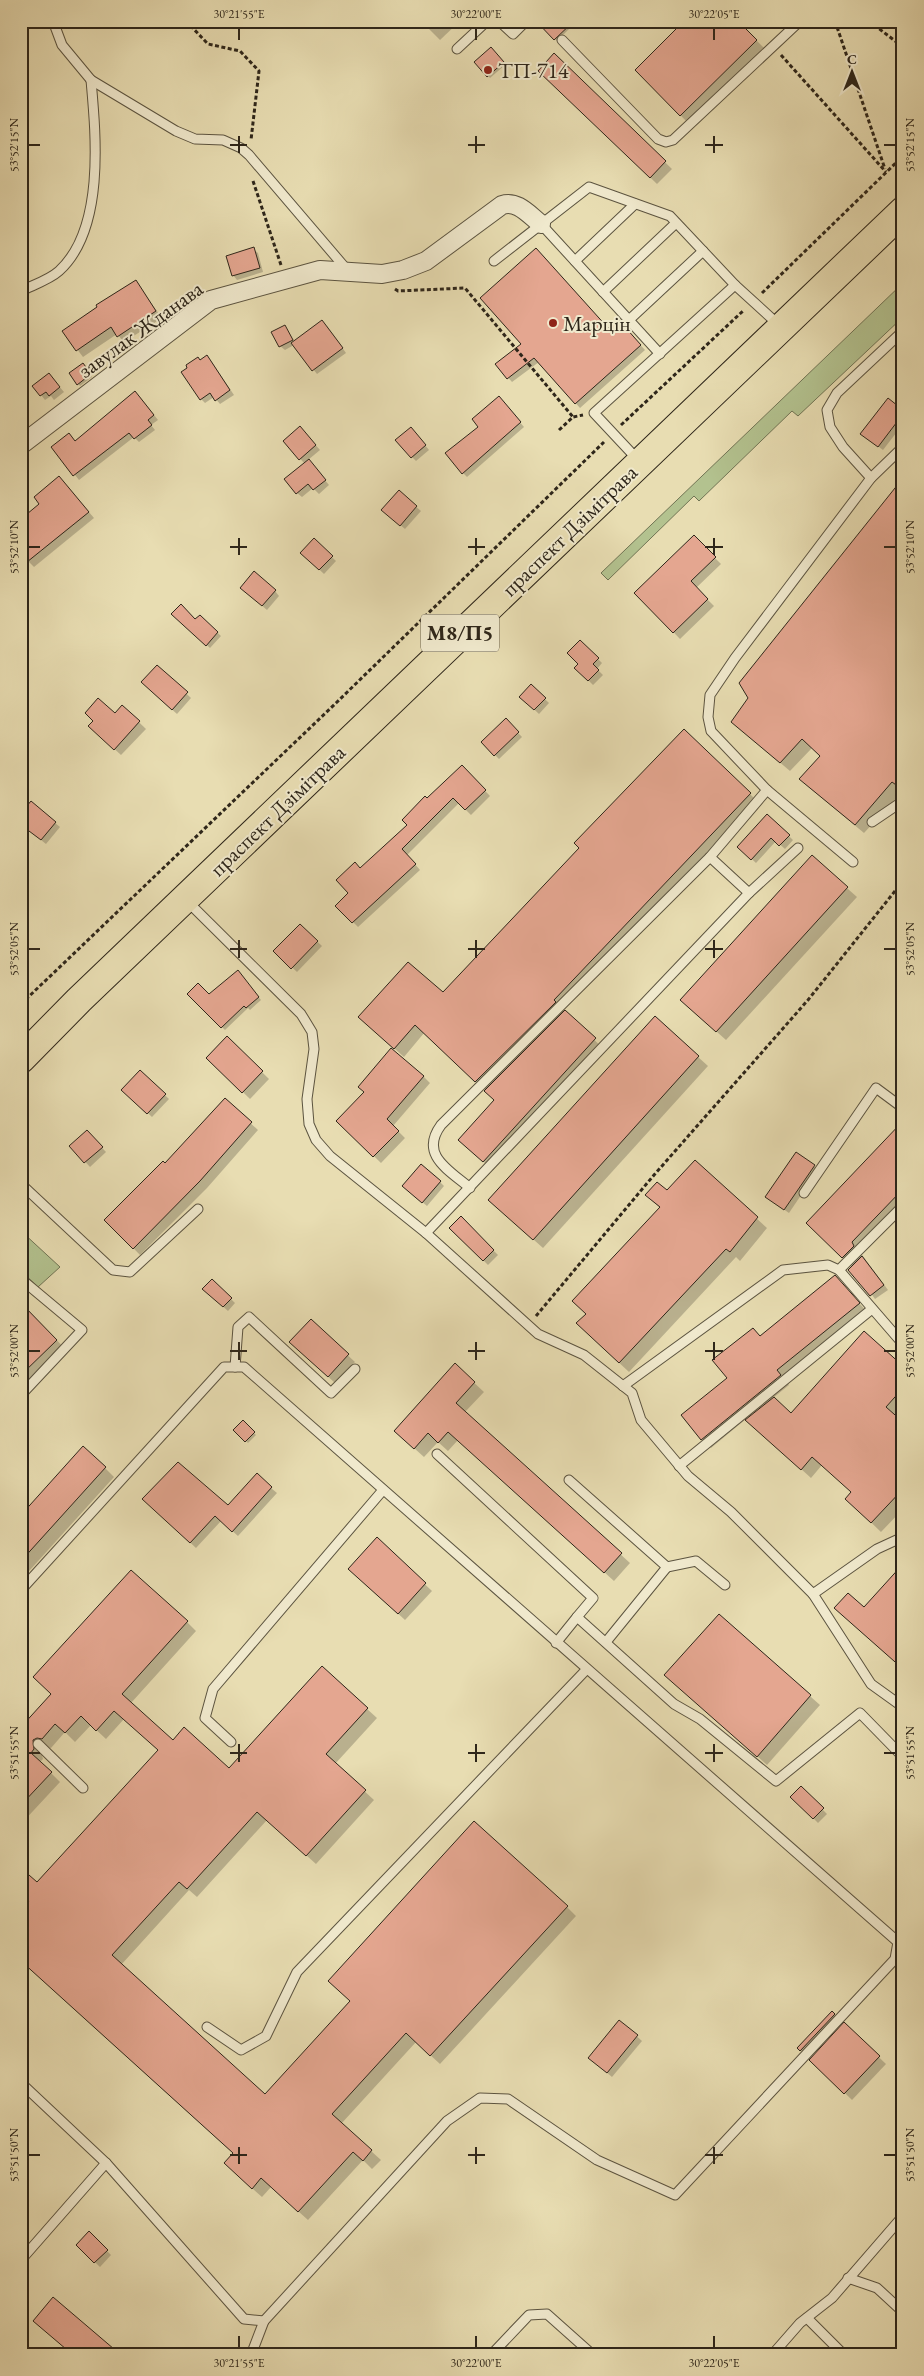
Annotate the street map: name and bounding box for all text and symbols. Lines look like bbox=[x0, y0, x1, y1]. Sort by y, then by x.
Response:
text: 30°21'55"E bbox=[213, 6, 265, 22]
text: 30°22'00"E bbox=[450, 6, 502, 22]
text: 30°22'05"E bbox=[688, 6, 740, 22]
north arrow bbox=[826, 48, 876, 98]
text: С bbox=[847, 50, 857, 68]
place label: ТП-714 bbox=[498, 56, 569, 85]
marker: ТП-714 bbox=[482, 64, 494, 76]
text: 53°52'15"N bbox=[6, 118, 22, 172]
text: 53°52'15"N bbox=[902, 118, 918, 172]
street label: завулак Жданава bbox=[72, 274, 209, 385]
place label: Марцін bbox=[563, 309, 631, 338]
marker: Марцін bbox=[547, 317, 559, 329]
street label: праспект Дзімітрава bbox=[495, 458, 644, 603]
text: 53°52'10"N bbox=[6, 520, 22, 574]
text: 53°52'10"N bbox=[902, 520, 918, 574]
road number: М8/П5 bbox=[421, 614, 499, 651]
street label: праспект Дзімітрава bbox=[203, 738, 352, 883]
text: 53°52'05"N bbox=[6, 922, 22, 976]
text: 53°52'05"N bbox=[902, 922, 918, 976]
text: 53°52'00"N bbox=[6, 1324, 22, 1378]
text: 53°52'00"N bbox=[902, 1324, 918, 1378]
text: 53°51'55"N bbox=[6, 1726, 22, 1780]
text: 53°51'55"N bbox=[902, 1726, 918, 1780]
text: 53°51'50"N bbox=[6, 2128, 22, 2182]
text: 53°51'50"N bbox=[902, 2128, 918, 2182]
text: 30°21'55"E bbox=[213, 2355, 265, 2371]
text: 30°22'00"E bbox=[450, 2355, 502, 2371]
text: 30°22'05"E bbox=[688, 2355, 740, 2371]

